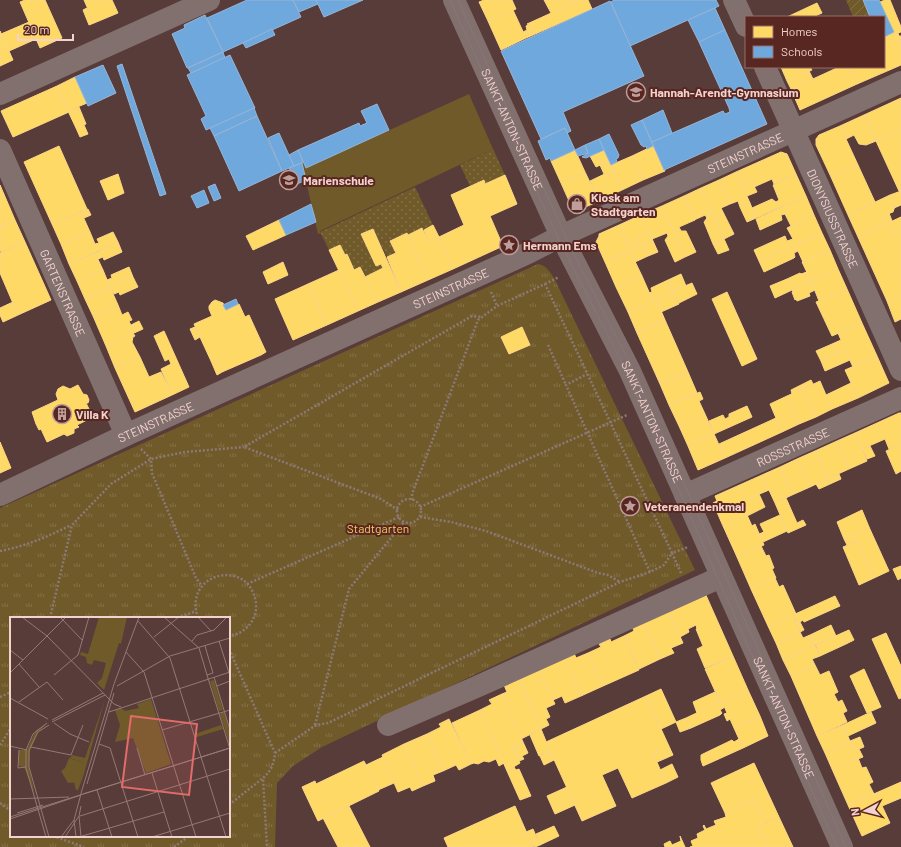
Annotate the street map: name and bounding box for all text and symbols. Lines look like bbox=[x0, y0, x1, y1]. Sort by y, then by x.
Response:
scale bar bbox=[18, 16, 73, 42]
legend bbox=[745, 16, 885, 68]
text: 20 m bbox=[24, 22, 50, 36]
text: Homes bbox=[781, 24, 818, 38]
text: Schools bbox=[781, 44, 822, 58]
street label: SANKT-ANTON-STRASSE bbox=[479, 66, 546, 192]
school or university icon: Hannah-Arendt-Gymnasium bbox=[625, 81, 647, 103]
place label: Hannah-Arendt-Gymnasium bbox=[650, 85, 798, 99]
street label: STEINSTRASSE bbox=[705, 129, 785, 176]
street label: DIONYSIUSSTRASSE bbox=[805, 167, 861, 270]
school or university icon: Marienschule bbox=[278, 169, 300, 191]
place label: Marienschule bbox=[303, 173, 374, 187]
place label: Kiosk am Stadtgarten bbox=[591, 190, 656, 218]
shop icon: Kiosk am Stadtgarten bbox=[566, 193, 588, 215]
place icon: Hermann Ems bbox=[498, 234, 520, 256]
place label: Hermann Ems bbox=[523, 238, 597, 252]
street label: GARTENSTRASSE bbox=[38, 247, 88, 338]
street label: STEINSTRASSE bbox=[411, 265, 491, 311]
street label: SANKT-ANTON-STRASSE bbox=[619, 358, 686, 485]
street label: STEINSTRASSE bbox=[115, 398, 196, 445]
building icon: Villa K bbox=[51, 403, 73, 425]
place label: Villa K bbox=[76, 407, 109, 421]
street label: ROSSSTRASSE bbox=[754, 424, 831, 469]
place icon: Veteranendenkmal bbox=[619, 495, 641, 517]
place label: Veteranendenkmal bbox=[644, 499, 744, 513]
park label: Stadtgarten bbox=[347, 521, 409, 535]
inset map bbox=[10, 617, 230, 837]
street label: SANKT-ANTON-STRASSE bbox=[751, 654, 818, 781]
north arrow bbox=[845, 791, 885, 831]
text: N bbox=[848, 808, 861, 817]

